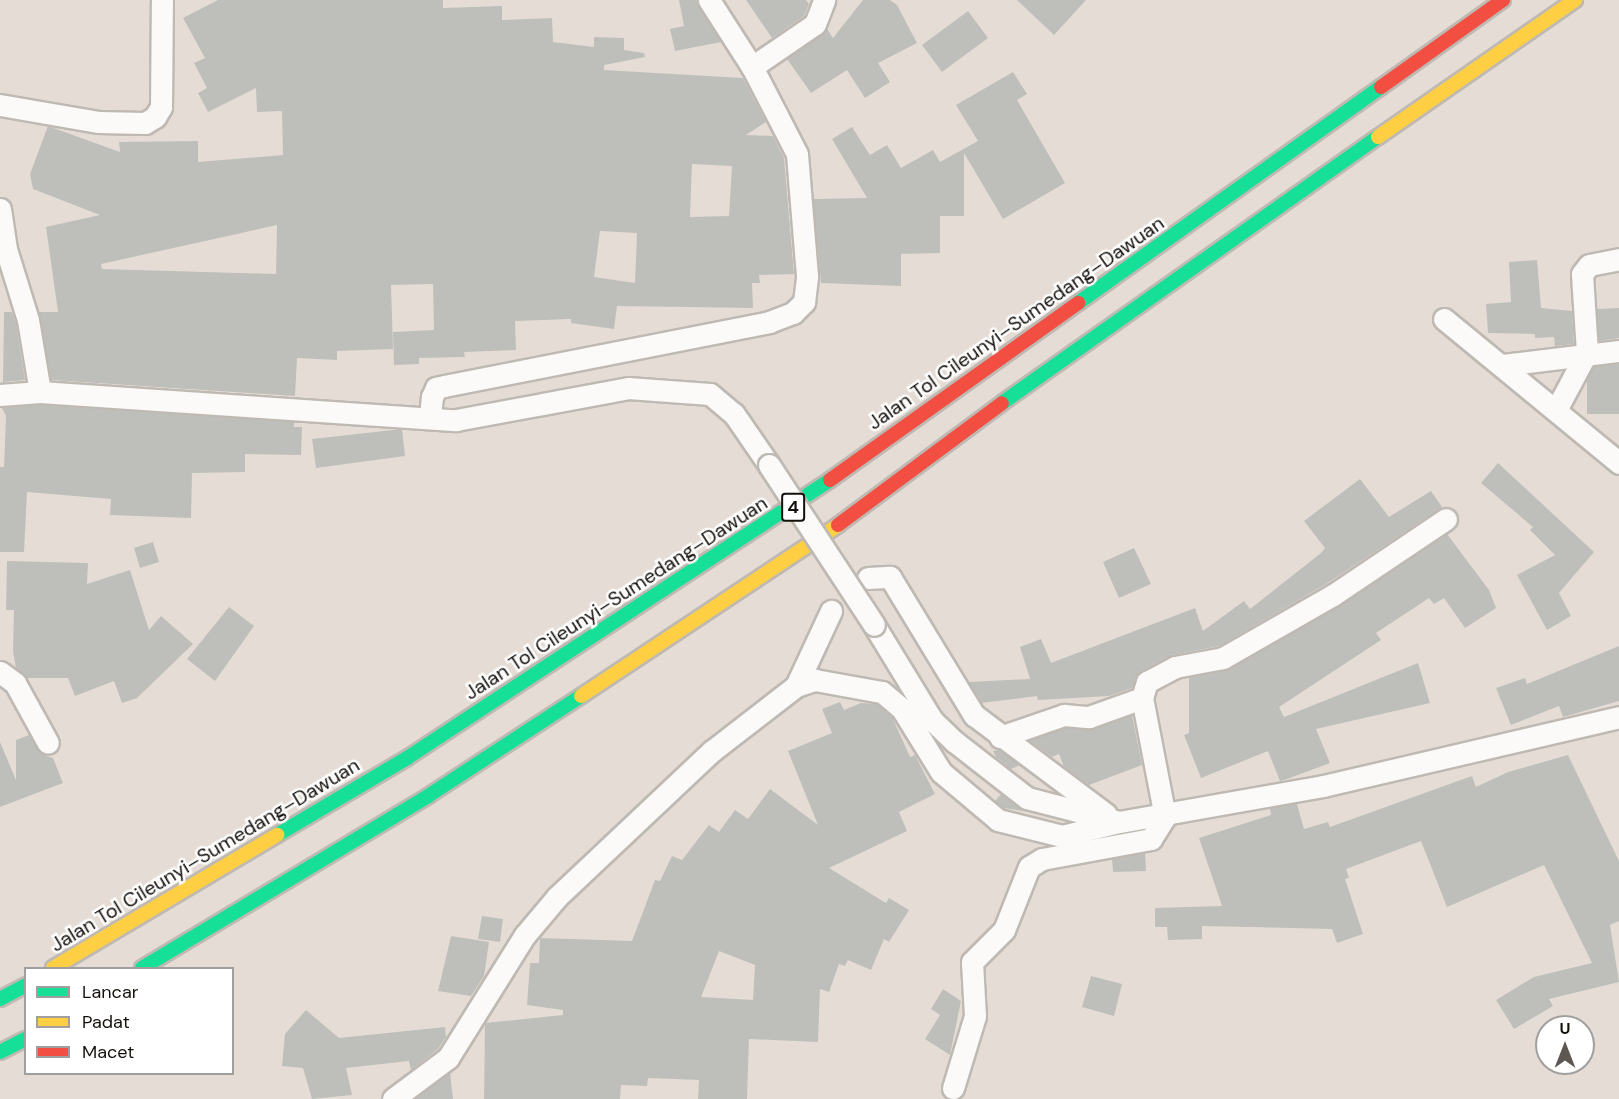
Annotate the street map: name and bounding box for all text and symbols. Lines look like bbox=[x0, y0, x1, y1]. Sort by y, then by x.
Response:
street label: Jalan Tol Cileunyi–Sumedang–Dawuan bbox=[863, 211, 1169, 435]
street label: Jalan Tol Cileunyi–Sumedang–Dawuan bbox=[460, 491, 772, 705]
road number: 4 bbox=[781, 492, 805, 522]
street label: Jalan Tol Cileunyi–Sumedang–Dawuan bbox=[46, 753, 364, 957]
legend bbox=[24, 967, 234, 1075]
text: Lancar bbox=[82, 980, 138, 1004]
text: Padat bbox=[82, 1010, 130, 1034]
north arrow bbox=[1535, 1015, 1595, 1075]
text: U bbox=[1560, 1018, 1570, 1039]
text: Macet bbox=[82, 1040, 134, 1064]

